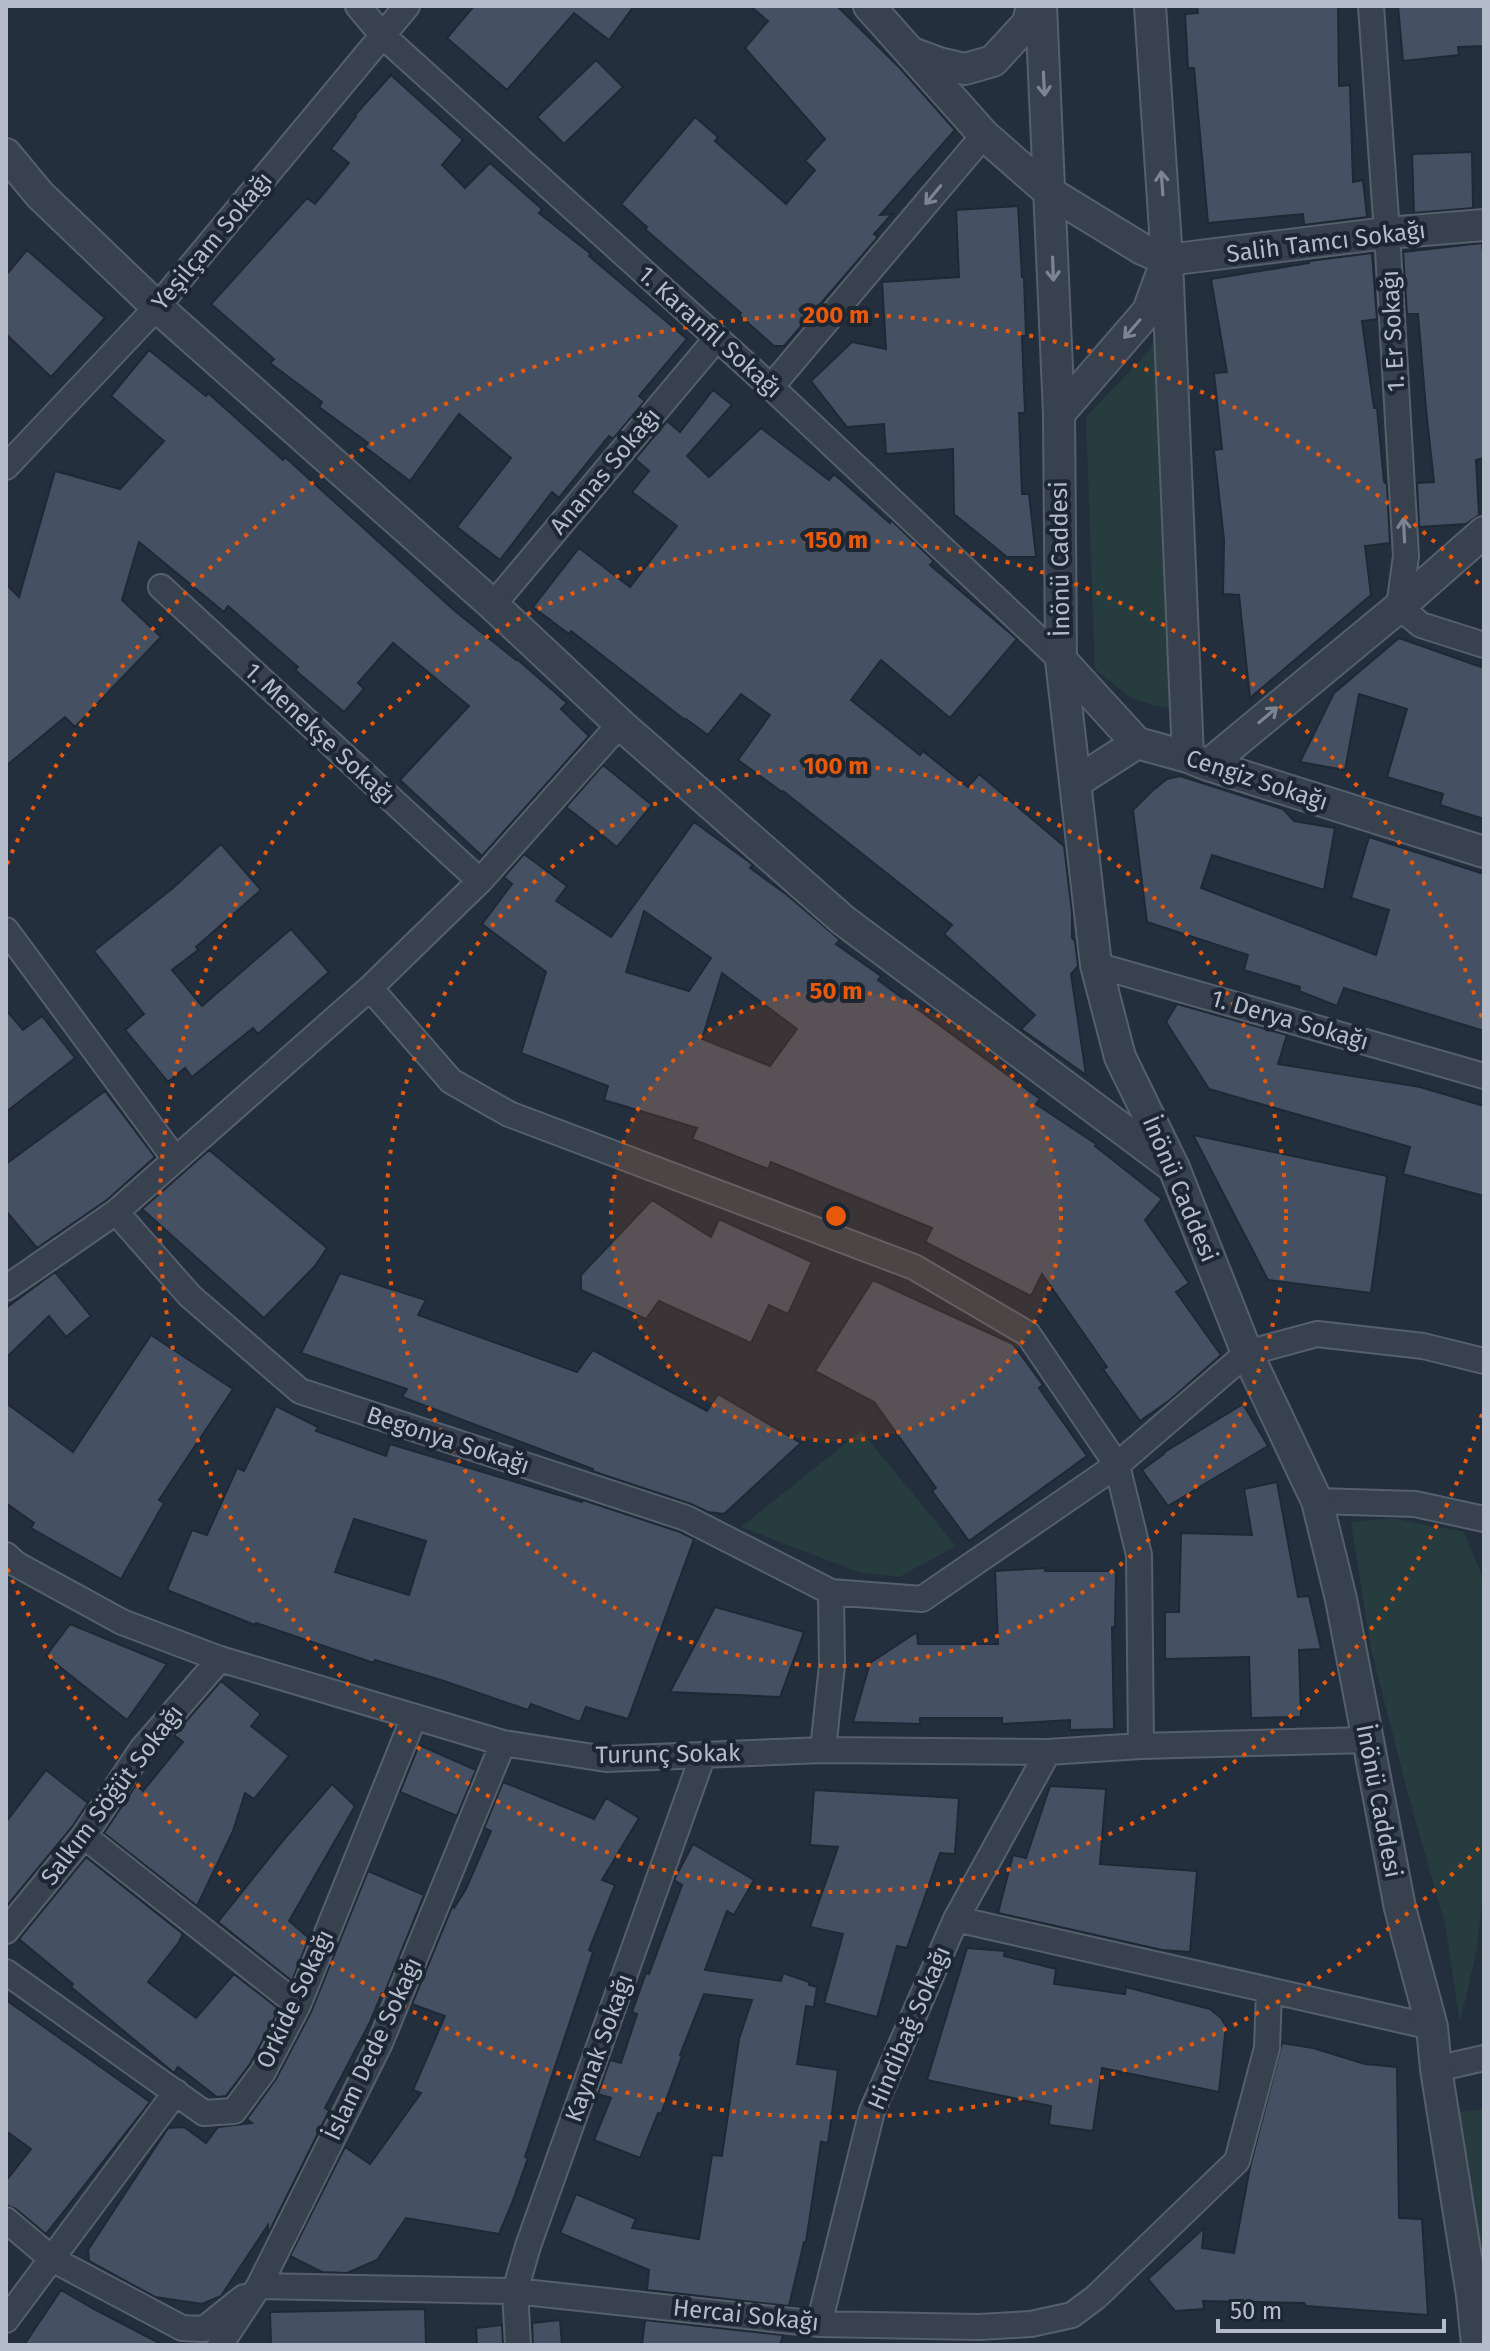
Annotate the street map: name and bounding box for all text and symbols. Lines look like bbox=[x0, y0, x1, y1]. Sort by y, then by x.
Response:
one-way arrow bbox=[1037, 70, 1052, 97]
street label: Yeşilçam Sokağı bbox=[146, 166, 278, 316]
one-way arrow bbox=[1154, 170, 1169, 196]
one-way arrow bbox=[924, 184, 942, 205]
street label: Salih Tamcı Sokağı bbox=[1225, 216, 1427, 268]
one-way arrow bbox=[1045, 255, 1060, 282]
street label: 1. Karanfil Sokağı bbox=[632, 260, 788, 404]
street label: 1. Er Sokağı bbox=[1376, 269, 1410, 393]
text: 200 m bbox=[803, 301, 869, 329]
one-way arrow bbox=[1123, 318, 1141, 339]
street label: Ananas Sokağı bbox=[544, 402, 666, 540]
street label: İnönü Caddesi bbox=[1045, 481, 1075, 637]
one-way arrow bbox=[1396, 517, 1411, 544]
text: 150 m bbox=[804, 526, 868, 554]
street label: 1. Menekşe Sokağı bbox=[239, 657, 401, 811]
one-way arrow bbox=[1257, 706, 1278, 724]
street label: Cengiz Sokağı bbox=[1183, 744, 1331, 816]
text: 100 m bbox=[803, 752, 869, 780]
text: 50 m bbox=[810, 977, 862, 1005]
street label: 1. Derya Sokağı bbox=[1208, 984, 1372, 1056]
street label: İnönü Caddesi bbox=[1137, 1112, 1223, 1266]
centre of rings bbox=[822, 1202, 850, 1230]
street label: Begonya Sokağı bbox=[363, 1400, 533, 1480]
street label: Salkım Söğüt Sokağı bbox=[35, 1699, 189, 1891]
street label: İnönü Caddesi bbox=[1350, 1722, 1408, 1880]
street label: Turunç Sokak bbox=[595, 1739, 741, 1769]
street label: Orkide Sokağı bbox=[251, 1925, 339, 2073]
street label: Hindibağ Sokağı bbox=[862, 1942, 956, 2114]
street label: İslam Dede Sokağı bbox=[318, 1953, 428, 2145]
street label: Kaynak Sokağı bbox=[559, 1970, 639, 2126]
scale bar bbox=[1218, 2283, 1444, 2333]
street label: Hercai Sokağı bbox=[672, 2293, 820, 2337]
text: 50 m bbox=[1230, 2297, 1282, 2325]

